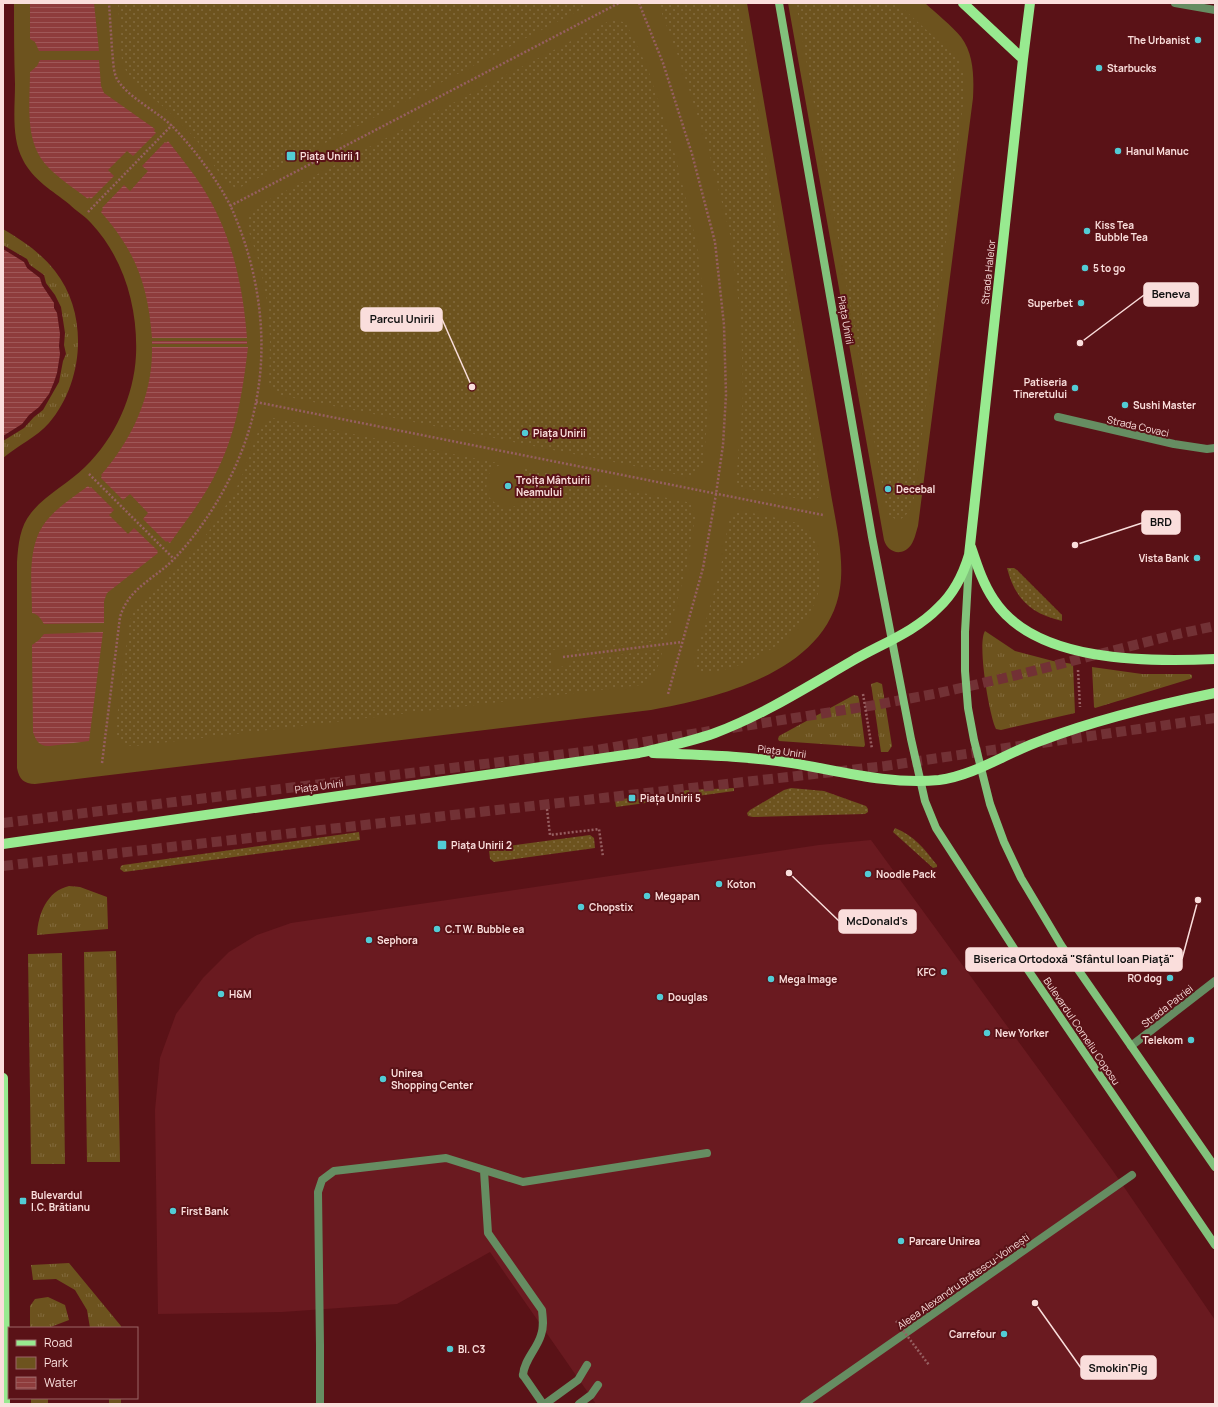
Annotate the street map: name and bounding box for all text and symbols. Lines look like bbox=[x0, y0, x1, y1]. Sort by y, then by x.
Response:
place label: The Urbanist bbox=[1128, 33, 1190, 47]
marker: The Urbanist bbox=[1193, 35, 1203, 45]
place label: Starbucks bbox=[1107, 61, 1157, 75]
marker: Starbucks bbox=[1094, 63, 1104, 73]
place label: Hanul Manuc bbox=[1126, 144, 1189, 158]
marker: Hanul Manuc bbox=[1113, 146, 1123, 156]
place label: Piața Unirii 1 bbox=[300, 149, 359, 164]
marker: Piața Unirii 1 bbox=[285, 150, 297, 162]
place label: Kiss Tea Bubble Tea bbox=[1095, 218, 1148, 244]
marker: Kiss Tea Bubble Tea bbox=[1082, 226, 1092, 236]
street label: Strada Halelor bbox=[978, 239, 998, 305]
place label: 5 to go bbox=[1093, 261, 1125, 275]
marker: 5 to go bbox=[1080, 263, 1090, 273]
callout: Beneva bbox=[1144, 283, 1198, 306]
text: Beneva bbox=[1152, 286, 1190, 301]
street label: Piața Unirii bbox=[835, 295, 857, 345]
place label: Superbet bbox=[1027, 296, 1073, 310]
marker: Superbet bbox=[1076, 298, 1086, 308]
callout: Parcul Unirii bbox=[361, 308, 442, 331]
text: Parcul Unirii bbox=[370, 311, 434, 326]
place label: Patiseria Tineretului bbox=[1014, 375, 1067, 401]
marker: Patiseria Tineretului bbox=[1070, 383, 1080, 393]
place label: Sushi Master bbox=[1133, 398, 1196, 412]
marker: Sushi Master bbox=[1120, 400, 1130, 410]
street label: Strada Covaci bbox=[1105, 412, 1171, 440]
place label: Piața Unirii bbox=[533, 426, 586, 441]
marker: Piața Unirii bbox=[520, 428, 530, 438]
place label: Troița Mântuirii Neamului bbox=[516, 473, 590, 499]
marker: Troița Mântuirii Neamului bbox=[503, 481, 513, 491]
place label: Decebal bbox=[896, 482, 935, 496]
marker: Decebal bbox=[883, 484, 893, 494]
callout: BRD bbox=[1142, 511, 1180, 534]
text: BRD bbox=[1150, 514, 1172, 529]
place label: Vista Bank bbox=[1139, 551, 1190, 565]
marker: Vista Bank bbox=[1192, 553, 1202, 563]
street label: Piața Unirii bbox=[757, 741, 807, 761]
street label: Piața Unirii bbox=[294, 776, 344, 796]
place label: Piața Unirii 5 bbox=[640, 791, 701, 806]
marker: Piața Unirii 5 bbox=[627, 793, 637, 803]
place label: Piața Unirii 2 bbox=[451, 838, 512, 853]
marker: Piața Unirii 2 bbox=[436, 839, 448, 851]
place label: Noodle Pack bbox=[876, 867, 936, 881]
marker: Noodle Pack bbox=[863, 869, 873, 879]
place label: Koton bbox=[727, 877, 756, 891]
marker: Koton bbox=[714, 879, 724, 889]
place label: Megapan bbox=[655, 889, 700, 903]
marker: Megapan bbox=[642, 891, 652, 901]
place label: Chopstix bbox=[589, 900, 633, 914]
marker: Chopstix bbox=[576, 902, 586, 912]
callout: McDonald's bbox=[839, 910, 916, 933]
text: McDonald's bbox=[846, 913, 908, 928]
place label: C.T W. Bubble ea bbox=[445, 922, 525, 936]
marker: C.T W. Bubble ea bbox=[432, 924, 442, 934]
place label: Sephora bbox=[377, 933, 418, 947]
marker: Sephora bbox=[364, 935, 374, 945]
callout: Biserica Ortodoxă "Sfântul Ioan Piaţă" bbox=[966, 948, 1182, 971]
text: Biserica Ortodoxă "Sfântul Ioan Piaţă" bbox=[974, 951, 1174, 966]
place label: KFC bbox=[917, 965, 936, 979]
marker: KFC bbox=[939, 967, 949, 977]
place label: RO dog bbox=[1127, 971, 1162, 985]
place label: Mega Image bbox=[779, 972, 837, 986]
marker: RO dog bbox=[1165, 973, 1175, 983]
marker: Mega Image bbox=[766, 974, 776, 984]
street label: Bulevardul Corneliu Coposu bbox=[1041, 974, 1123, 1088]
street label: Strada Patriei bbox=[1138, 981, 1196, 1031]
place label: H&M bbox=[229, 987, 251, 1001]
marker: H&M bbox=[216, 989, 226, 999]
place label: Douglas bbox=[668, 990, 708, 1004]
marker: Douglas bbox=[655, 992, 665, 1002]
place label: New Yorker bbox=[995, 1026, 1049, 1040]
marker: New Yorker bbox=[982, 1028, 992, 1038]
place label: Telekom bbox=[1142, 1033, 1183, 1047]
marker: Telekom bbox=[1186, 1035, 1196, 1045]
place label: Unirea Shopping Center bbox=[391, 1066, 473, 1092]
marker: Unirea Shopping Center bbox=[378, 1074, 388, 1084]
place label: Bulevardul I.C. Brătianu bbox=[31, 1188, 90, 1214]
marker: Bulevardul I.C. Brătianu bbox=[18, 1196, 28, 1206]
place label: First Bank bbox=[181, 1204, 229, 1218]
marker: First Bank bbox=[168, 1206, 178, 1216]
street label: Aleea Alexandru Brătescu-Voinești bbox=[894, 1230, 1032, 1332]
place label: Parcare Unirea bbox=[909, 1234, 980, 1248]
marker: Parcare Unirea bbox=[896, 1236, 906, 1246]
legend bbox=[8, 1327, 138, 1399]
place label: Carrefour bbox=[949, 1327, 996, 1341]
marker: Carrefour bbox=[999, 1329, 1009, 1339]
text: Road bbox=[44, 1334, 72, 1351]
place label: Bl. C3 bbox=[458, 1342, 486, 1356]
marker: Bl. C3 bbox=[445, 1344, 455, 1354]
text: Park bbox=[44, 1354, 69, 1371]
callout: Smokin'Pig bbox=[1081, 1356, 1156, 1379]
text: Smokin'Pig bbox=[1088, 1360, 1148, 1375]
text: Water bbox=[44, 1374, 78, 1391]

